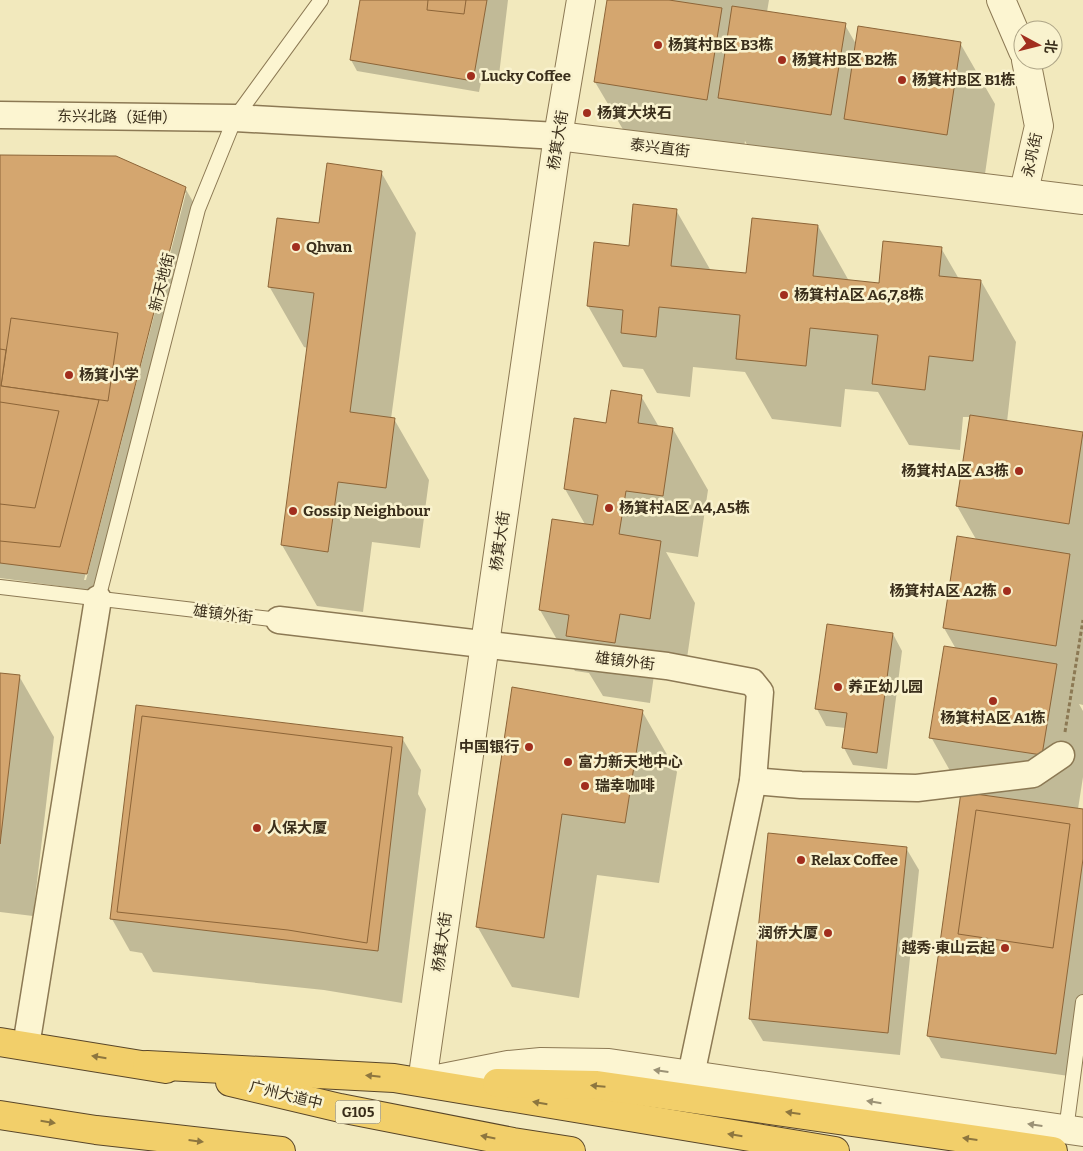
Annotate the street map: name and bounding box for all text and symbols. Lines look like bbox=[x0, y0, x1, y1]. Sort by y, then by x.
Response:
north arrow bbox=[1013, 20, 1063, 70]
place label: 杨箕村B区 B3栋 bbox=[668, 36, 774, 54]
marker: 杨箕村B区 B3栋 bbox=[652, 39, 664, 51]
text: 北 bbox=[1041, 39, 1060, 55]
place label: 杨箕村B区 B2栋 bbox=[792, 51, 898, 69]
marker: 杨箕村B区 B2栋 bbox=[776, 54, 788, 66]
place label: Lucky Coffee bbox=[481, 67, 571, 85]
marker: Lucky Coffee bbox=[465, 70, 477, 82]
place label: 杨箕村B区 B1栋 bbox=[912, 71, 1016, 89]
marker: 杨箕村B区 B1栋 bbox=[896, 74, 908, 86]
place label: 杨箕大块石 bbox=[597, 104, 672, 122]
street label: 东兴北路（延伸） bbox=[57, 107, 177, 127]
marker: 杨箕大块石 bbox=[581, 107, 593, 119]
street label: 杨箕大街 bbox=[544, 109, 572, 171]
street label: 永巩街 bbox=[1019, 131, 1045, 179]
street label: 泰兴直街 bbox=[629, 135, 691, 161]
place label: Qhvan bbox=[306, 238, 352, 256]
marker: Qhvan bbox=[290, 241, 302, 253]
street label: 新天地街 bbox=[146, 251, 178, 313]
place label: 杨箕村A区 A6,7,8栋 bbox=[794, 286, 924, 304]
marker: 杨箕村A区 A6,7,8栋 bbox=[778, 289, 790, 301]
place label: 杨箕小学 bbox=[79, 366, 139, 384]
marker: 杨箕小学 bbox=[63, 369, 75, 381]
place label: 杨箕村A区 A3栋 bbox=[901, 462, 1009, 480]
marker: 杨箕村A区 A3栋 bbox=[1013, 465, 1025, 477]
place label: 杨箕村A区 A4,A5栋 bbox=[619, 499, 750, 517]
place label: Gossip Neighbour bbox=[303, 502, 430, 520]
marker: 杨箕村A区 A4,A5栋 bbox=[603, 502, 615, 514]
marker: Gossip Neighbour bbox=[287, 505, 299, 517]
street label: 杨箕大街 bbox=[487, 510, 513, 572]
place label: 杨箕村A区 A2栋 bbox=[889, 582, 997, 600]
marker: 杨箕村A区 A2栋 bbox=[1001, 585, 1013, 597]
street label: 雄镇外街 bbox=[192, 601, 254, 627]
street label: 雄镇外街 bbox=[594, 648, 656, 674]
place label: 养正幼儿园 bbox=[848, 678, 923, 696]
marker: 养正幼儿园 bbox=[832, 681, 844, 693]
marker: 杨箕村A区 A1栋 bbox=[987, 695, 999, 707]
place label: 杨箕村A区 A1栋 bbox=[940, 709, 1046, 727]
place label: 中国银行 bbox=[459, 738, 519, 756]
marker: 中国银行 bbox=[523, 741, 535, 753]
place label: 富力新天地中心 bbox=[578, 753, 683, 771]
marker: 富力新天地中心 bbox=[562, 756, 574, 768]
place label: 瑞幸咖啡 bbox=[595, 777, 655, 795]
marker: 瑞幸咖啡 bbox=[579, 780, 591, 792]
place label: 人保大厦 bbox=[267, 819, 327, 837]
marker: 人保大厦 bbox=[251, 822, 263, 834]
place label: Relax Coffee bbox=[811, 851, 898, 869]
marker: Relax Coffee bbox=[795, 854, 807, 866]
street label: 杨箕大街 bbox=[429, 911, 455, 973]
place label: 润侨大厦 bbox=[758, 924, 818, 942]
marker: 润侨大厦 bbox=[822, 927, 834, 939]
place label: 越秀·東山云起 bbox=[902, 939, 995, 957]
marker: 越秀·東山云起 bbox=[999, 942, 1011, 954]
one-way arrow bbox=[91, 1053, 107, 1061]
one-way arrow bbox=[653, 1066, 669, 1074]
one-way arrow bbox=[365, 1072, 381, 1080]
street label: 广州大道中 bbox=[247, 1077, 325, 1113]
one-way arrow bbox=[589, 1081, 605, 1089]
one-way arrow bbox=[865, 1098, 881, 1106]
one-way arrow bbox=[532, 1099, 548, 1107]
road number: G105 bbox=[336, 1100, 380, 1124]
one-way arrow bbox=[785, 1109, 801, 1117]
one-way arrow bbox=[40, 1119, 56, 1127]
one-way arrow bbox=[1026, 1121, 1042, 1129]
one-way arrow bbox=[727, 1131, 743, 1139]
one-way arrow bbox=[480, 1133, 496, 1141]
one-way arrow bbox=[962, 1135, 978, 1143]
one-way arrow bbox=[189, 1137, 205, 1145]

